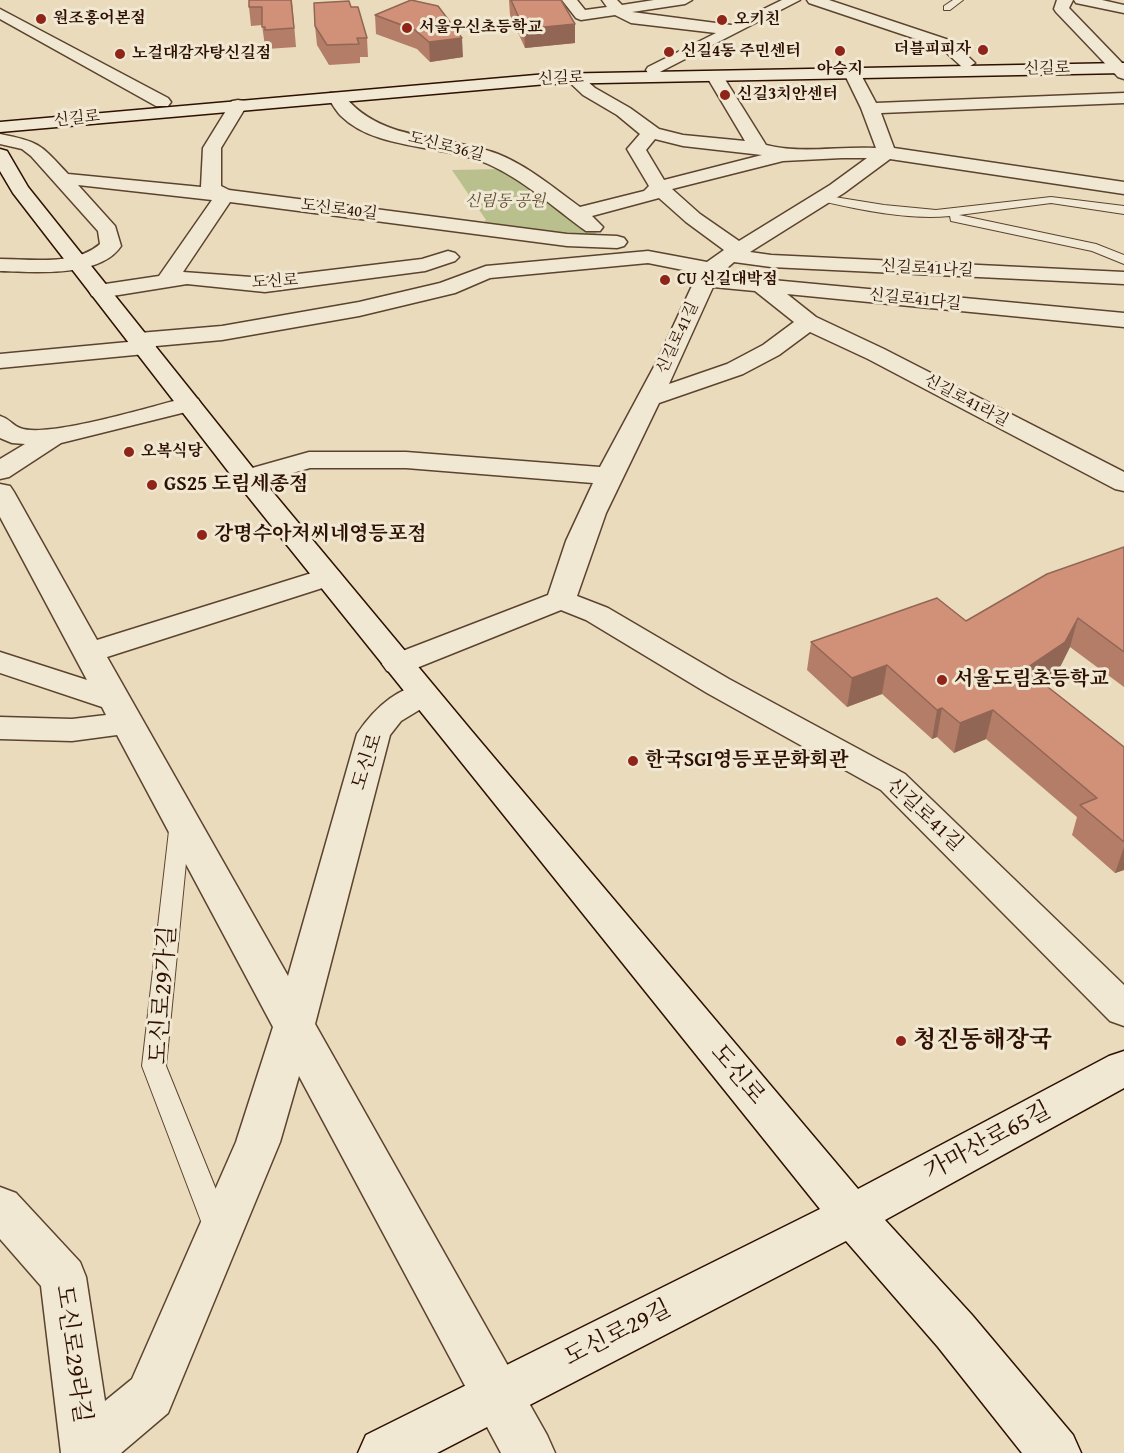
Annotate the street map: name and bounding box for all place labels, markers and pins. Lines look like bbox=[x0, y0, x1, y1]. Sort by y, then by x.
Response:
place label: 원조홍어본점 bbox=[53, 9, 146, 29]
place label: 오키친 bbox=[734, 10, 780, 30]
marker: 원조홍어본점 bbox=[34, 12, 48, 26]
marker: 오키친 bbox=[715, 13, 729, 27]
place label: 서울우신초등학교 bbox=[419, 18, 543, 38]
marker: 서울우신초등학교 bbox=[400, 21, 414, 35]
place label: 더블피피자 bbox=[894, 40, 971, 60]
place label: 신길4동 주민센터 bbox=[681, 42, 801, 62]
marker: 더블피피자 bbox=[976, 43, 990, 57]
place label: 노걸대감자탕신길점 bbox=[132, 44, 271, 64]
marker: 아승지 bbox=[833, 44, 847, 58]
marker: 신길4동 주민센터 bbox=[662, 45, 676, 59]
marker: 노걸대감자탕신길점 bbox=[113, 47, 127, 61]
place label: 아승지 bbox=[817, 60, 863, 80]
place label: 신길3치안센터 bbox=[737, 85, 838, 105]
marker: 신길3치안센터 bbox=[718, 88, 732, 102]
place label: CU 신길대박점 bbox=[677, 270, 778, 290]
marker: CU 신길대박점 bbox=[658, 273, 672, 287]
place label: 오복식당 bbox=[141, 442, 203, 462]
marker: 오복식당 bbox=[122, 445, 136, 459]
place label: GS25 도림세종점 bbox=[164, 473, 308, 497]
marker: GS25 도림세종점 bbox=[145, 478, 159, 492]
place label: 강명수아저씨네영등포점 bbox=[214, 523, 427, 547]
marker: 강명수아저씨네영등포점 bbox=[195, 528, 209, 542]
place label: 서울도림초등학교 bbox=[954, 668, 1109, 692]
marker: 서울도림초등학교 bbox=[935, 673, 949, 687]
place label: 한국SGI영등포문화회관 bbox=[645, 749, 848, 773]
marker: 한국SGI영등포문화회관 bbox=[626, 754, 640, 768]
place label: 청진동해장국 bbox=[913, 1027, 1052, 1055]
marker: 청진동해장국 bbox=[894, 1034, 908, 1048]

